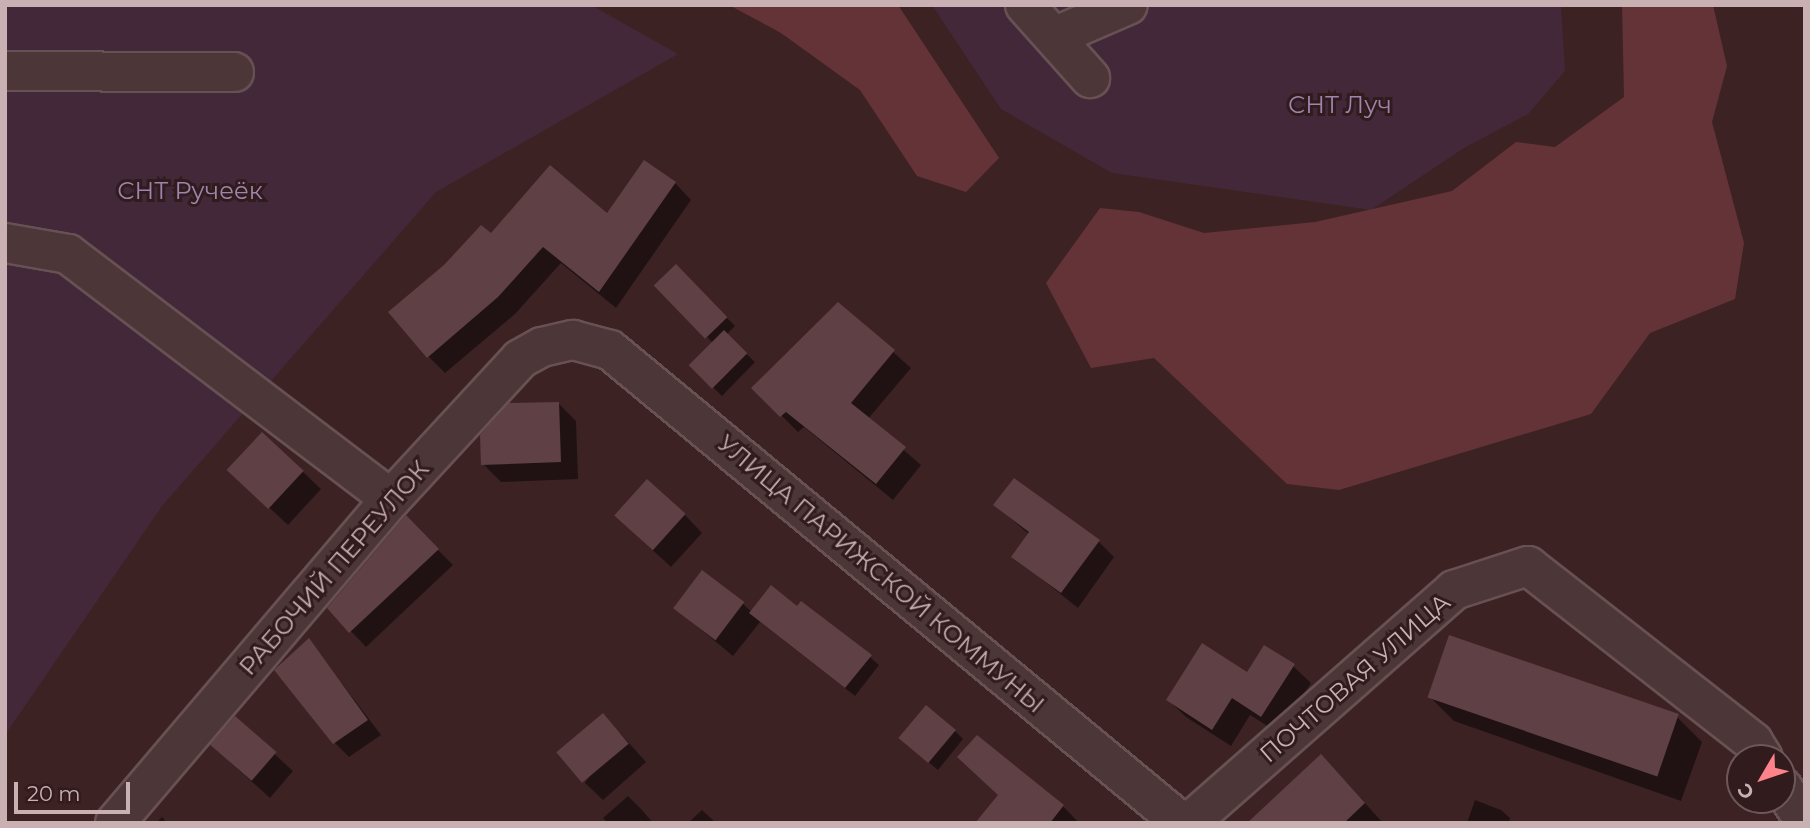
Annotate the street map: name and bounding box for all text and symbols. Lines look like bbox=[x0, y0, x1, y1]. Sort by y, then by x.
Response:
park label: СНТ Луч bbox=[1288, 91, 1392, 119]
park label: СНТ Ручеёк bbox=[117, 177, 263, 205]
street label: УЛИЦА ПАРИЖСКОЙ КОММУНЫ bbox=[712, 429, 1050, 719]
street label: РАБОЧИЙ ПЕРЕУЛОК bbox=[233, 455, 435, 681]
street label: ПОЧТОВАЯ УЛИЦА bbox=[1254, 588, 1456, 768]
north arrow bbox=[1726, 744, 1796, 814]
scale bar bbox=[18, 768, 133, 812]
text: С bbox=[1733, 779, 1759, 804]
text: 20 m bbox=[27, 781, 81, 806]

